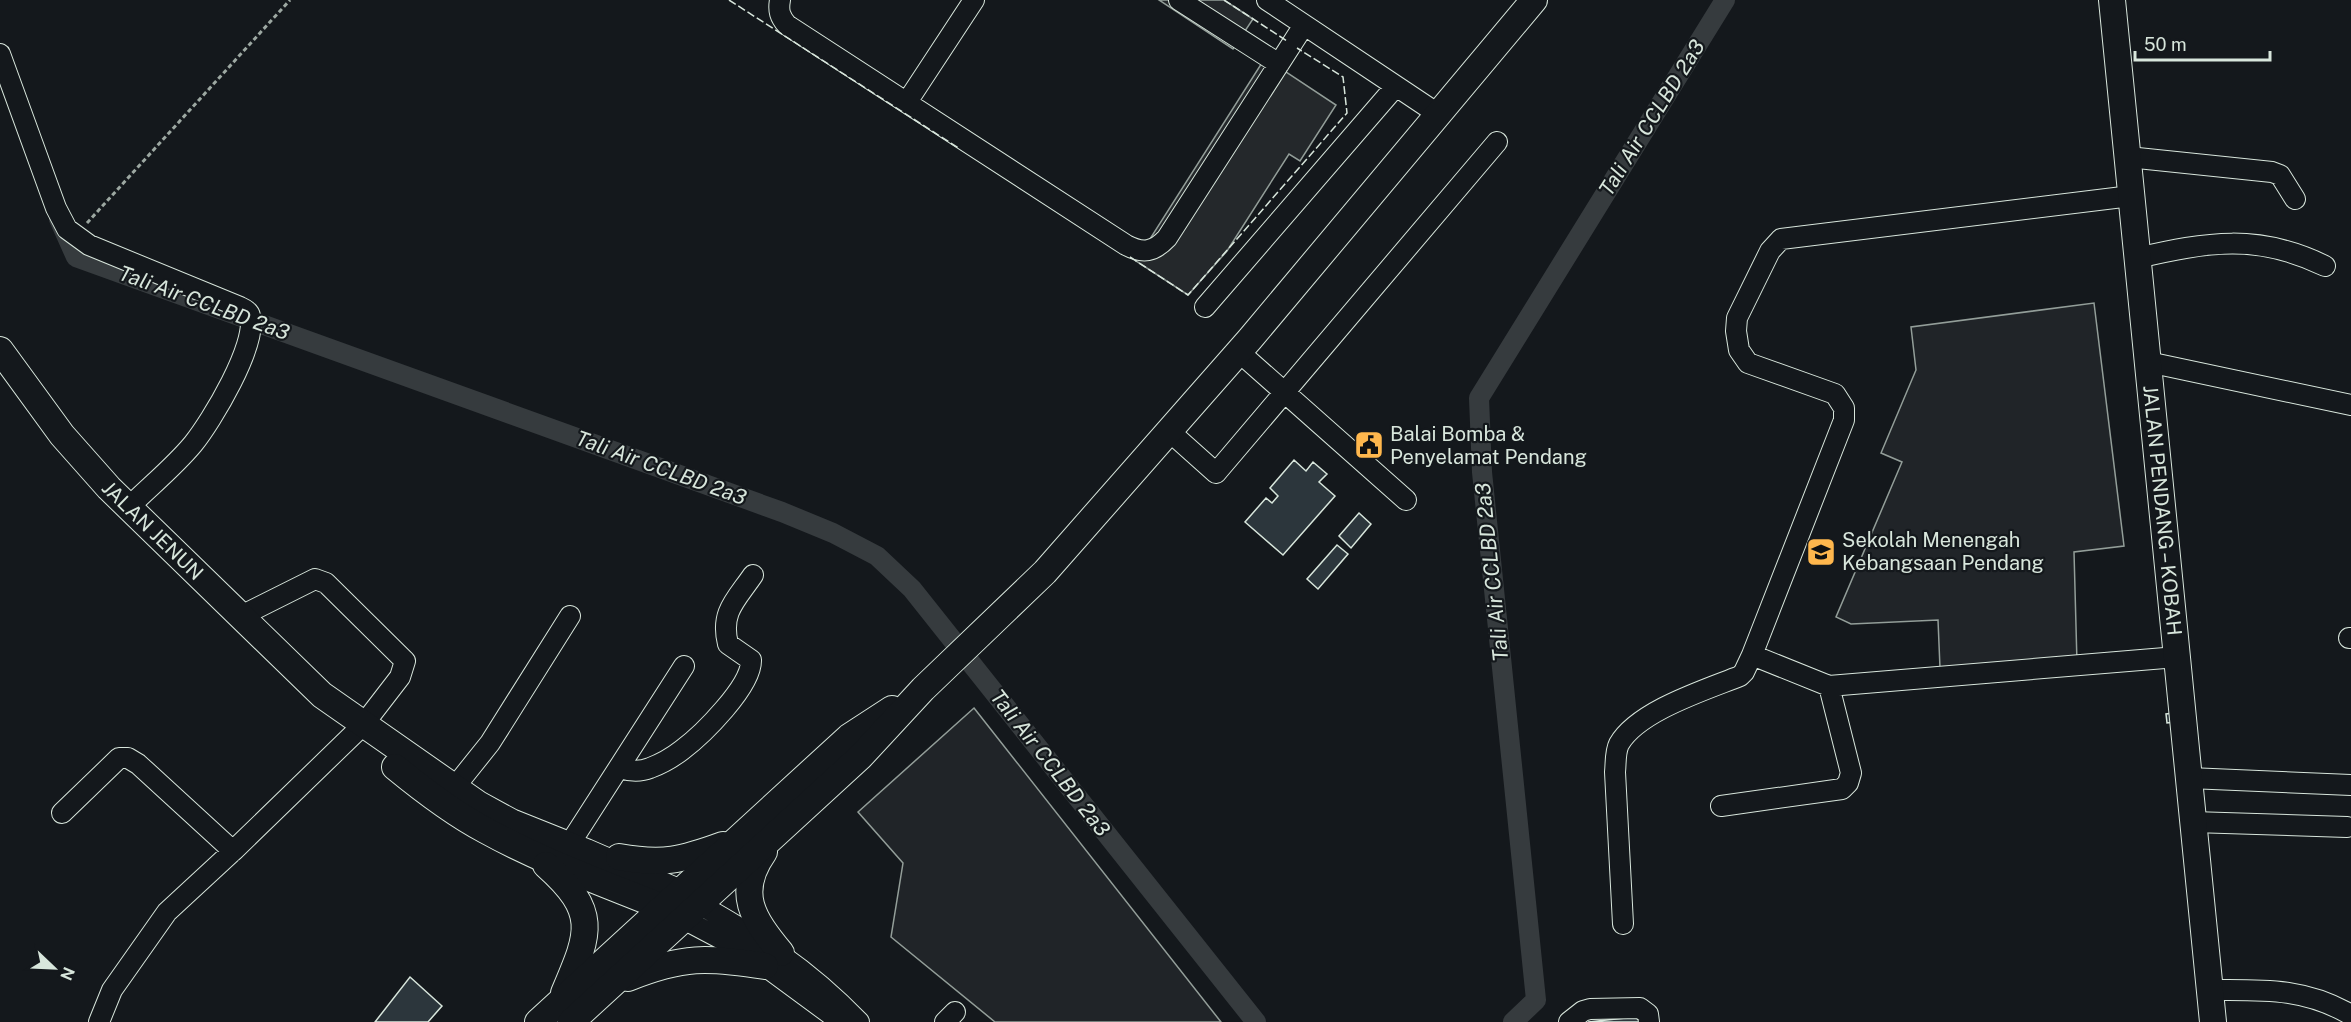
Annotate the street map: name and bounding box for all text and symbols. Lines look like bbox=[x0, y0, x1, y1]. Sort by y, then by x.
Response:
scale bar bbox=[2135, 24, 2270, 62]
text: 50 m bbox=[2144, 34, 2187, 55]
water label: Tali Air CCLBD 2a3 bbox=[1593, 35, 1710, 200]
water label: Tali Air CCLBD 2a3 bbox=[116, 260, 293, 345]
street label: JALAN PENDANG – KOBAH bbox=[2138, 384, 2187, 637]
place label: Balai Bomba & Penyelamat Pendang bbox=[1390, 422, 1587, 469]
water label: Tali Air CCLBD 2a3 bbox=[573, 425, 750, 510]
public building icon: Balai Bomba & Penyelamat Pendang bbox=[1353, 429, 1385, 461]
street label: JALAN JENUN bbox=[97, 476, 208, 585]
water label: Tali Air CCLBD 2a3 bbox=[1470, 481, 1513, 663]
place label: Sekolah Menengah Kebangsaan Pendang bbox=[1842, 528, 2044, 575]
school or university icon: Sekolah Menengah Kebangsaan Pendang bbox=[1805, 536, 1837, 568]
water label: Tali Air CCLBD 2a3 bbox=[985, 684, 1116, 841]
north arrow bbox=[24, 938, 84, 998]
text: N bbox=[56, 964, 79, 983]

